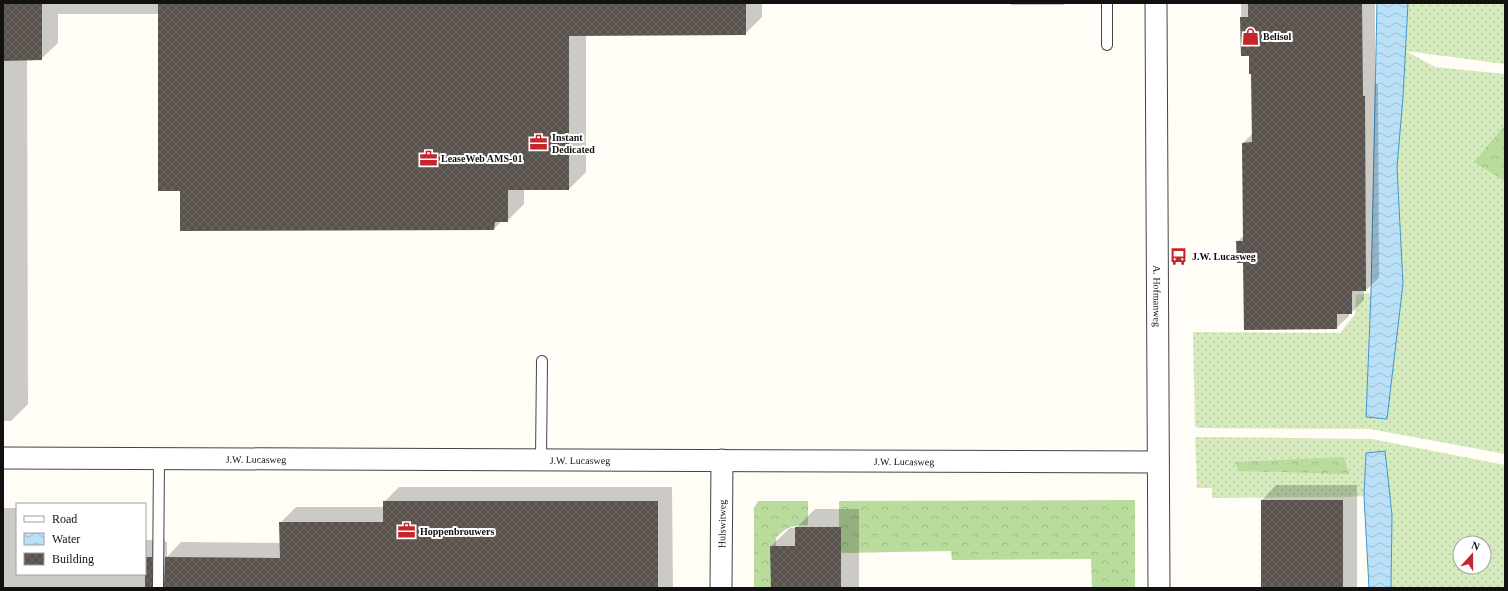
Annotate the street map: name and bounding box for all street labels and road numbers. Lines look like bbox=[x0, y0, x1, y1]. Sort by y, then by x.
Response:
street label: A. Hofmanweg bbox=[1151, 265, 1163, 327]
street label: J.W. Lucasweg bbox=[226, 454, 286, 465]
street label: J.W. Lucasweg bbox=[550, 455, 610, 466]
street label: J.W. Lucasweg bbox=[874, 456, 934, 467]
street label: Hulswitweg bbox=[716, 500, 728, 548]

